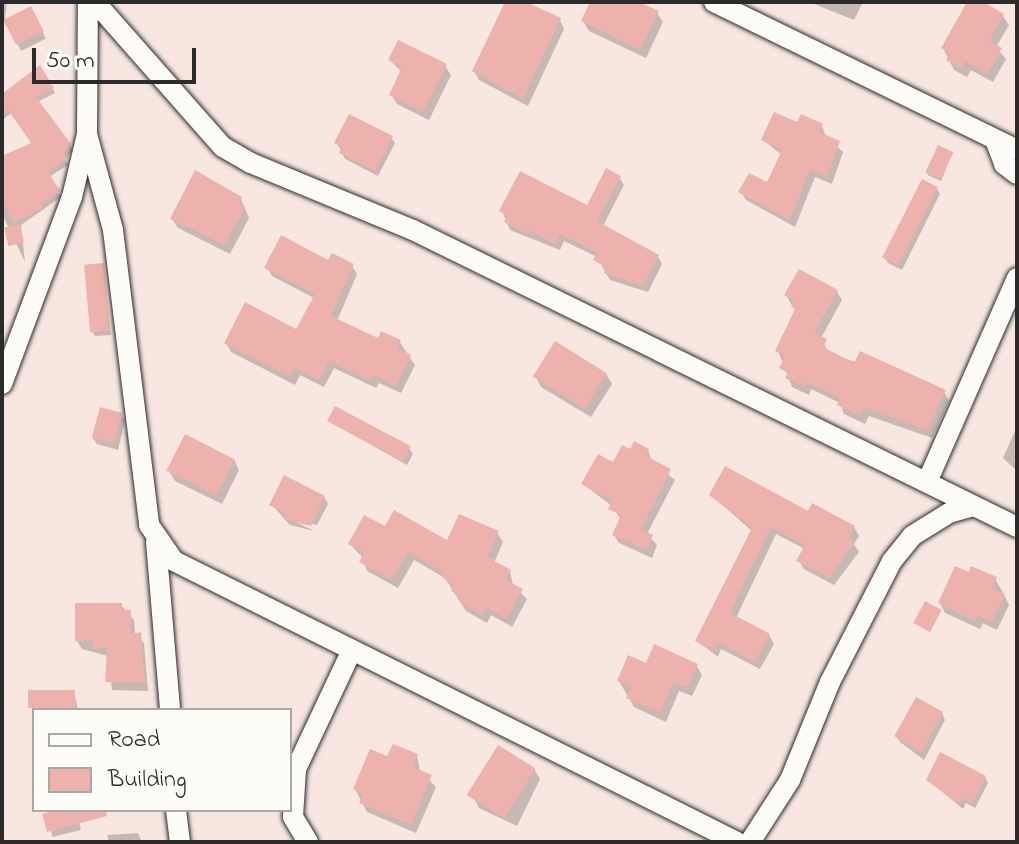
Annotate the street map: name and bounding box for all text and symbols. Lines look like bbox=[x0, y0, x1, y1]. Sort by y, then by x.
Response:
scale bar bbox=[36, 32, 200, 82]
text: 50 m bbox=[46, 44, 95, 79]
legend bbox=[32, 708, 292, 812]
text: Road bbox=[108, 723, 160, 758]
text: Building bbox=[108, 763, 187, 798]

